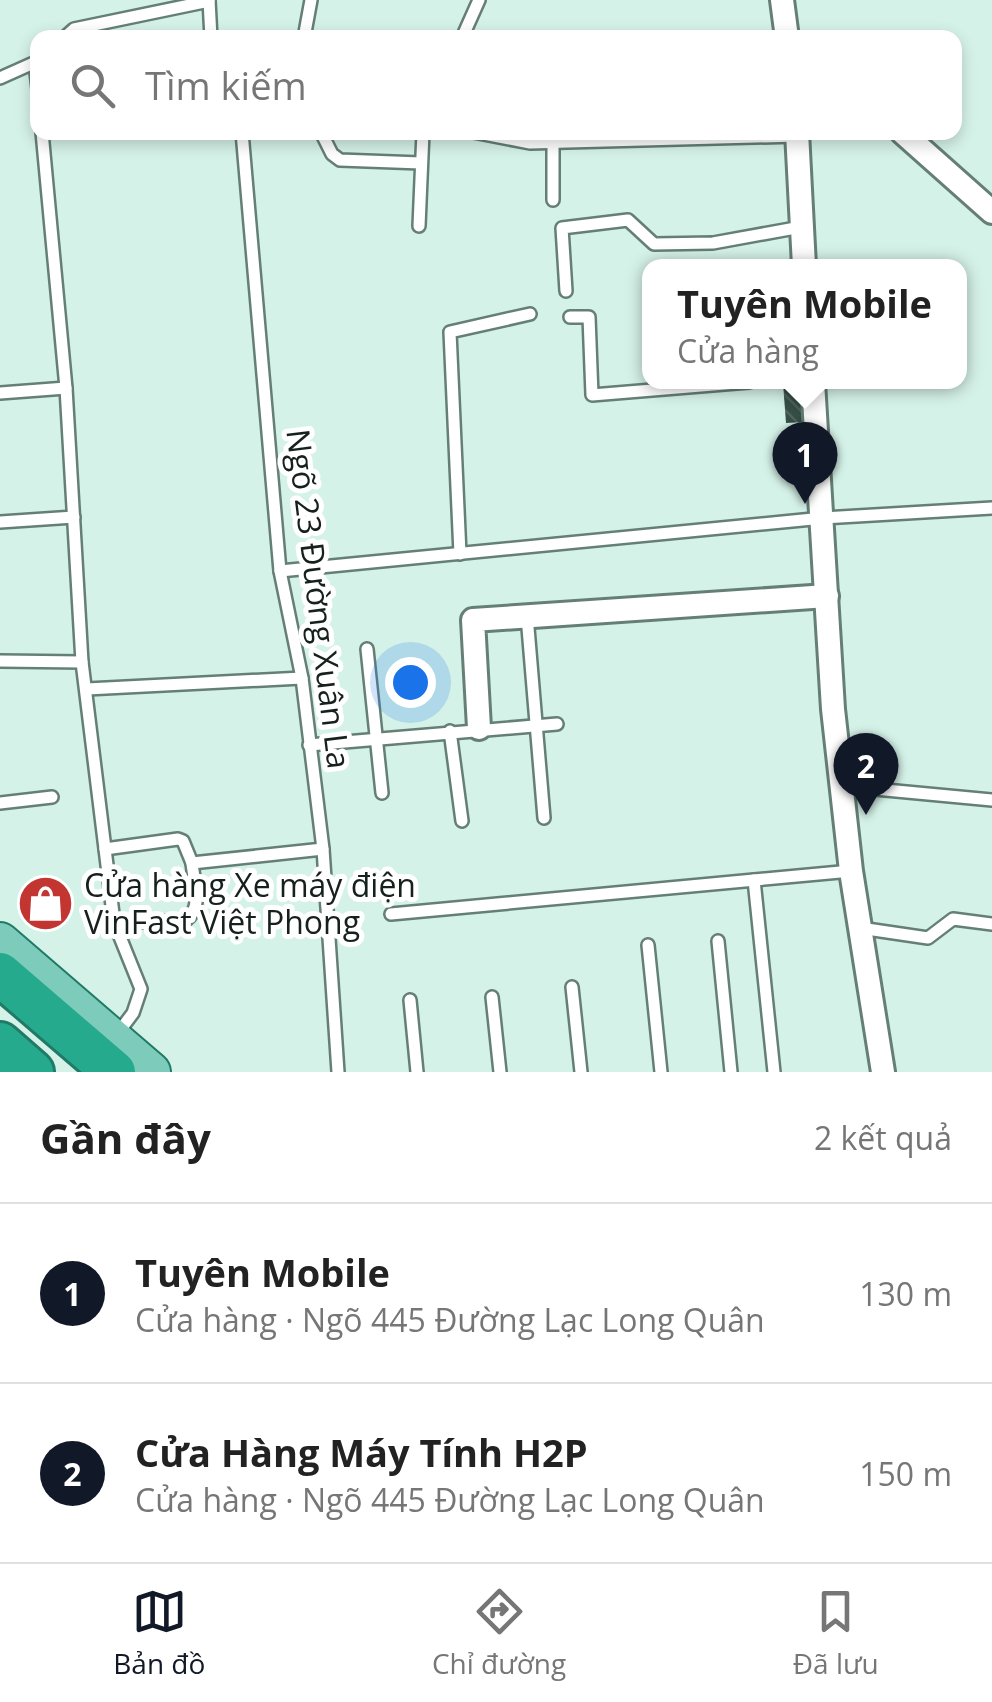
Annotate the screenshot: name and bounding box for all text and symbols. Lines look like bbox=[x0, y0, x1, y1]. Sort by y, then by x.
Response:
search box bbox=[30, 30, 962, 140]
icon: search bbox=[65, 58, 120, 113]
text: Tìm kiếm bbox=[145, 59, 307, 111]
popup bbox=[642, 259, 967, 389]
text: Tuyên Mobile bbox=[677, 277, 932, 329]
text: Cửa hàng bbox=[677, 329, 819, 372]
pin: 1 bbox=[772, 422, 838, 504]
street label: Ngõ 23 Đường Xuân La bbox=[277, 427, 362, 771]
your location bbox=[385, 657, 436, 708]
pin: 2 bbox=[834, 732, 898, 815]
place label: Cửa hàng Xe máy điện VinFast Việt Phong bbox=[84, 863, 416, 943]
shop icon: Cửa hàng Xe máy điện VinFast Việt Phong bbox=[15, 874, 75, 934]
text: Gần đây bbox=[40, 1109, 211, 1166]
text: 2 kết quả bbox=[814, 1116, 952, 1159]
text: Tuyên Mobile bbox=[135, 1246, 390, 1298]
text: 1 bbox=[63, 1272, 82, 1315]
text: 130 m bbox=[859, 1272, 952, 1315]
text: Cửa hàng · Ngõ 445 Đường Lạc Long Quân bbox=[135, 1298, 765, 1341]
text: Cửa Hàng Máy Tính H2P bbox=[135, 1426, 588, 1478]
text: 2 bbox=[63, 1452, 82, 1495]
text: 150 m bbox=[859, 1452, 952, 1495]
text: Cửa hàng · Ngõ 445 Đường Lạc Long Quân bbox=[135, 1478, 765, 1521]
tab: Bản đồ bbox=[113, 1584, 205, 1682]
tab: Chỉ đường bbox=[432, 1584, 566, 1682]
tab: Đã lưu bbox=[793, 1584, 879, 1682]

